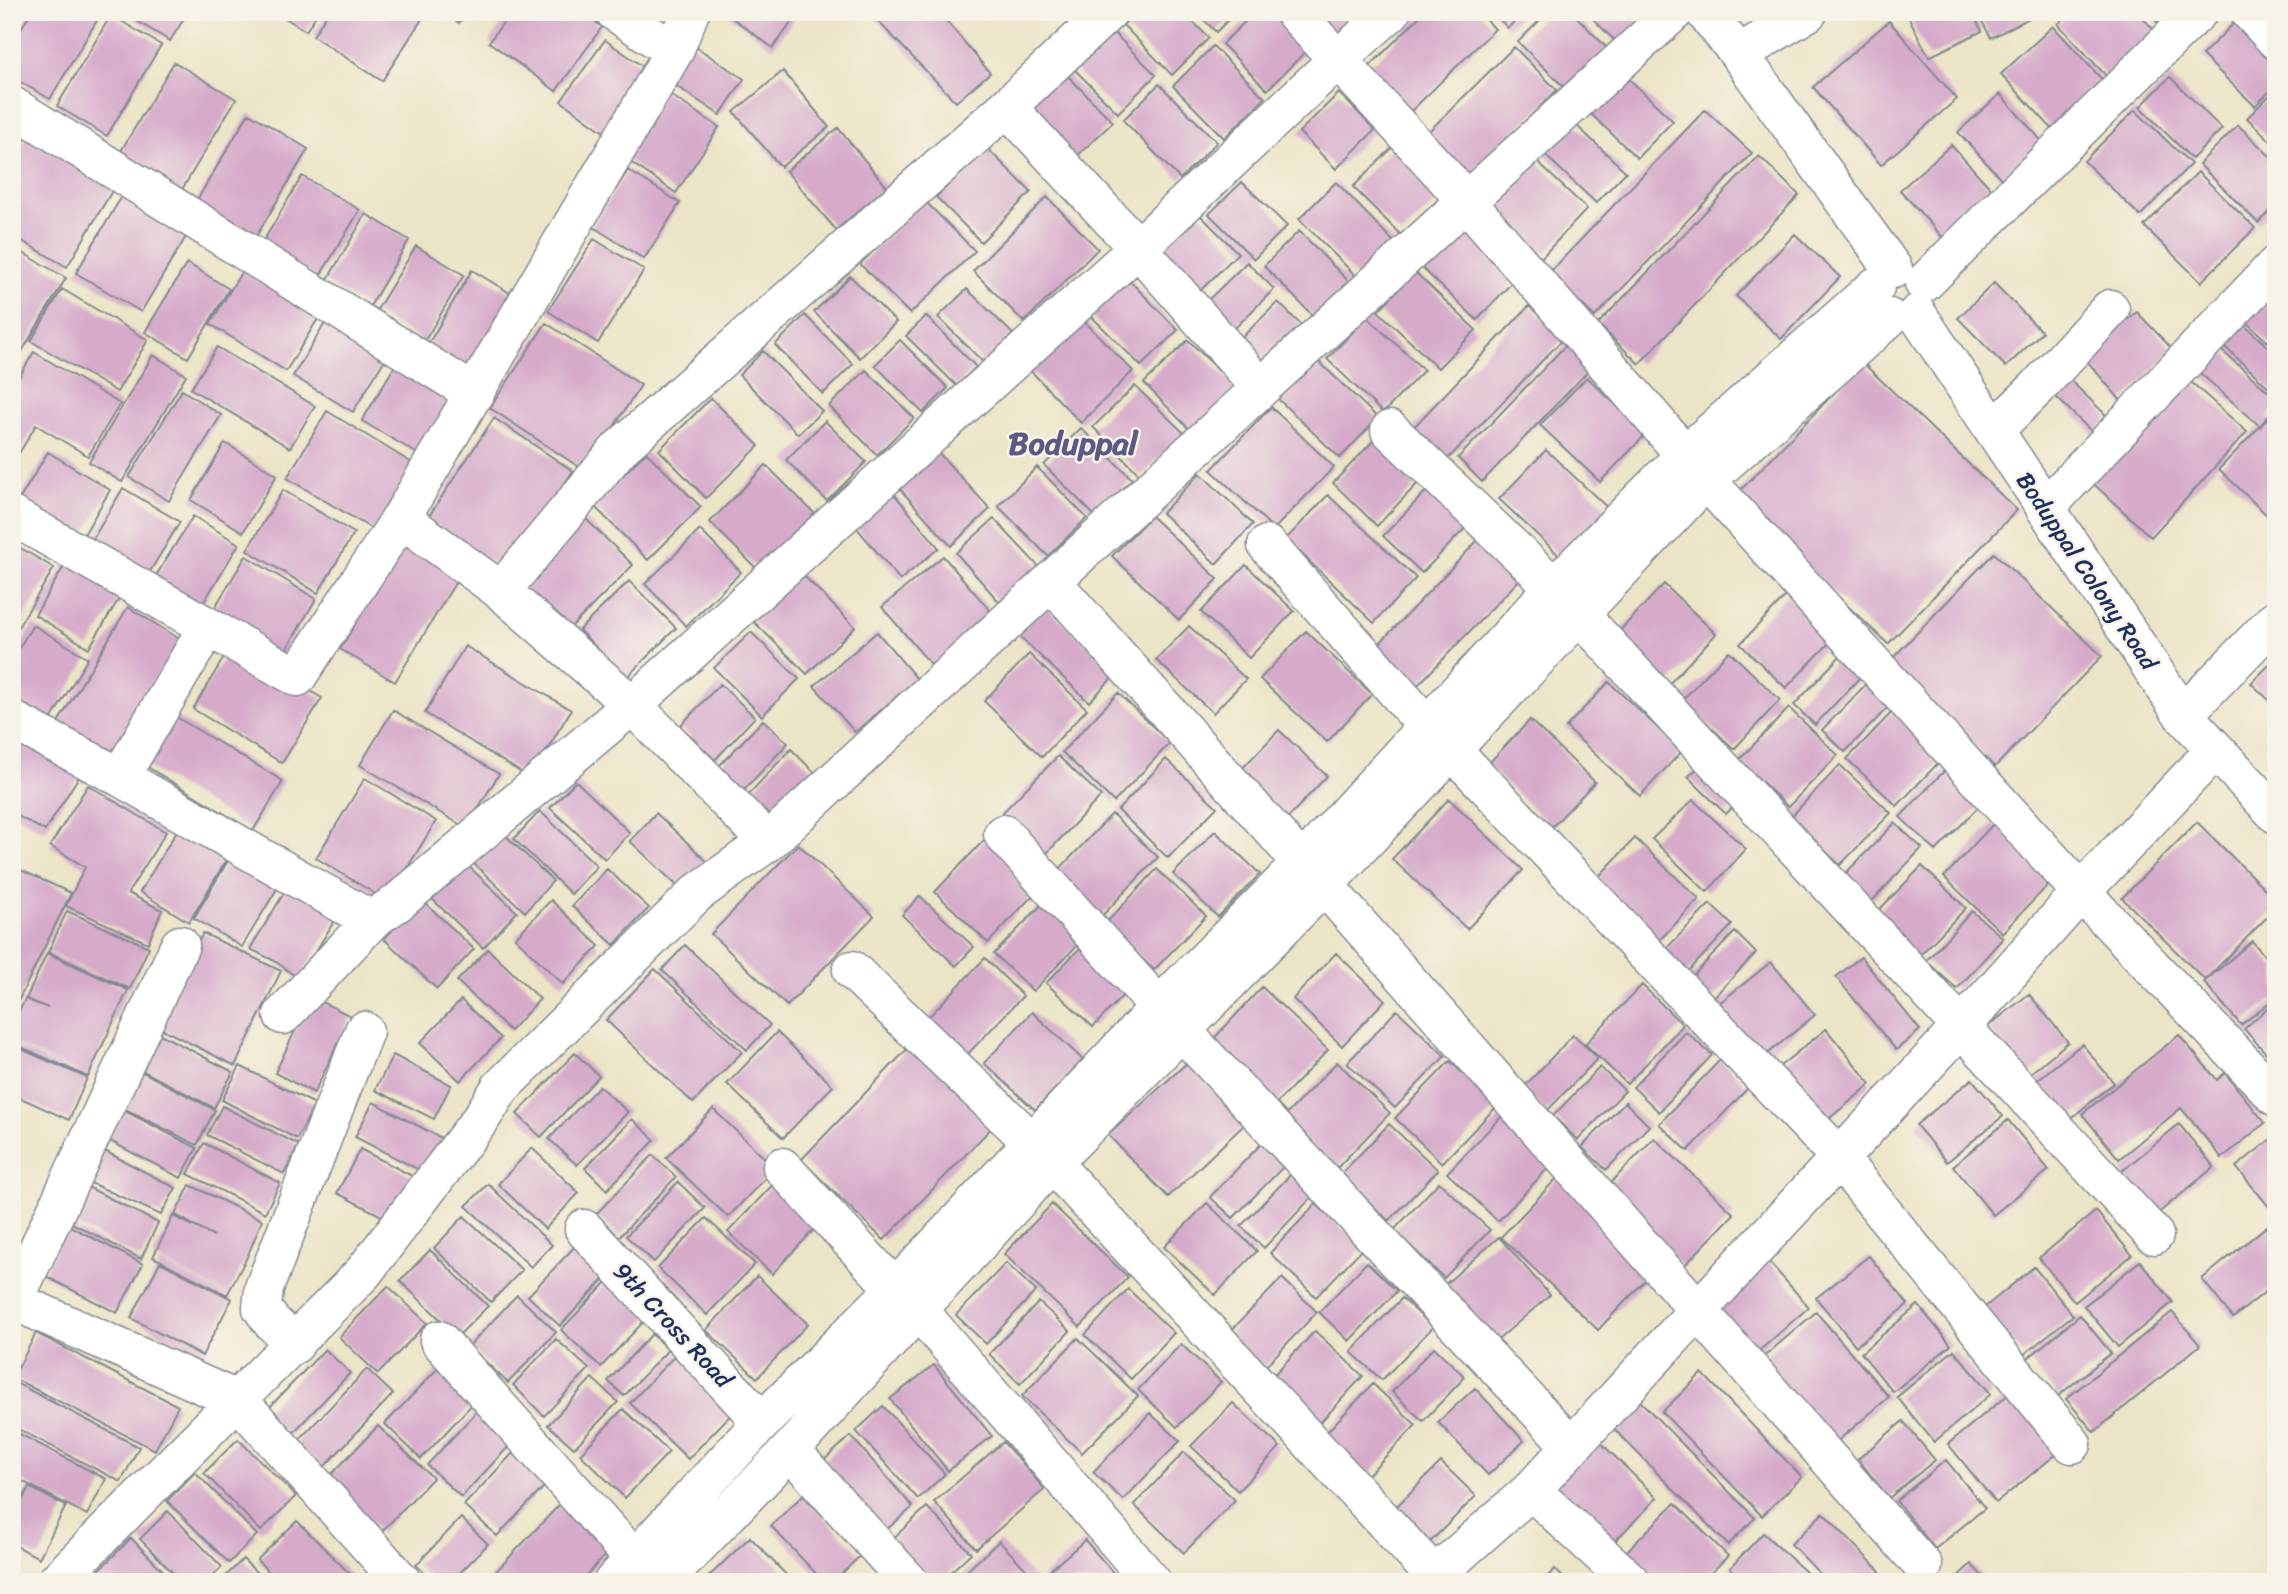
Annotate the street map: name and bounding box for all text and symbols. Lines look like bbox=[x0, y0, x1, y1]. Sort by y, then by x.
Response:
district label: Boduppal bbox=[1008, 415, 1140, 472]
street label: Boduppal Colony Road bbox=[2005, 463, 2170, 680]
street label: 9th Cross Road bbox=[603, 1252, 744, 1399]

